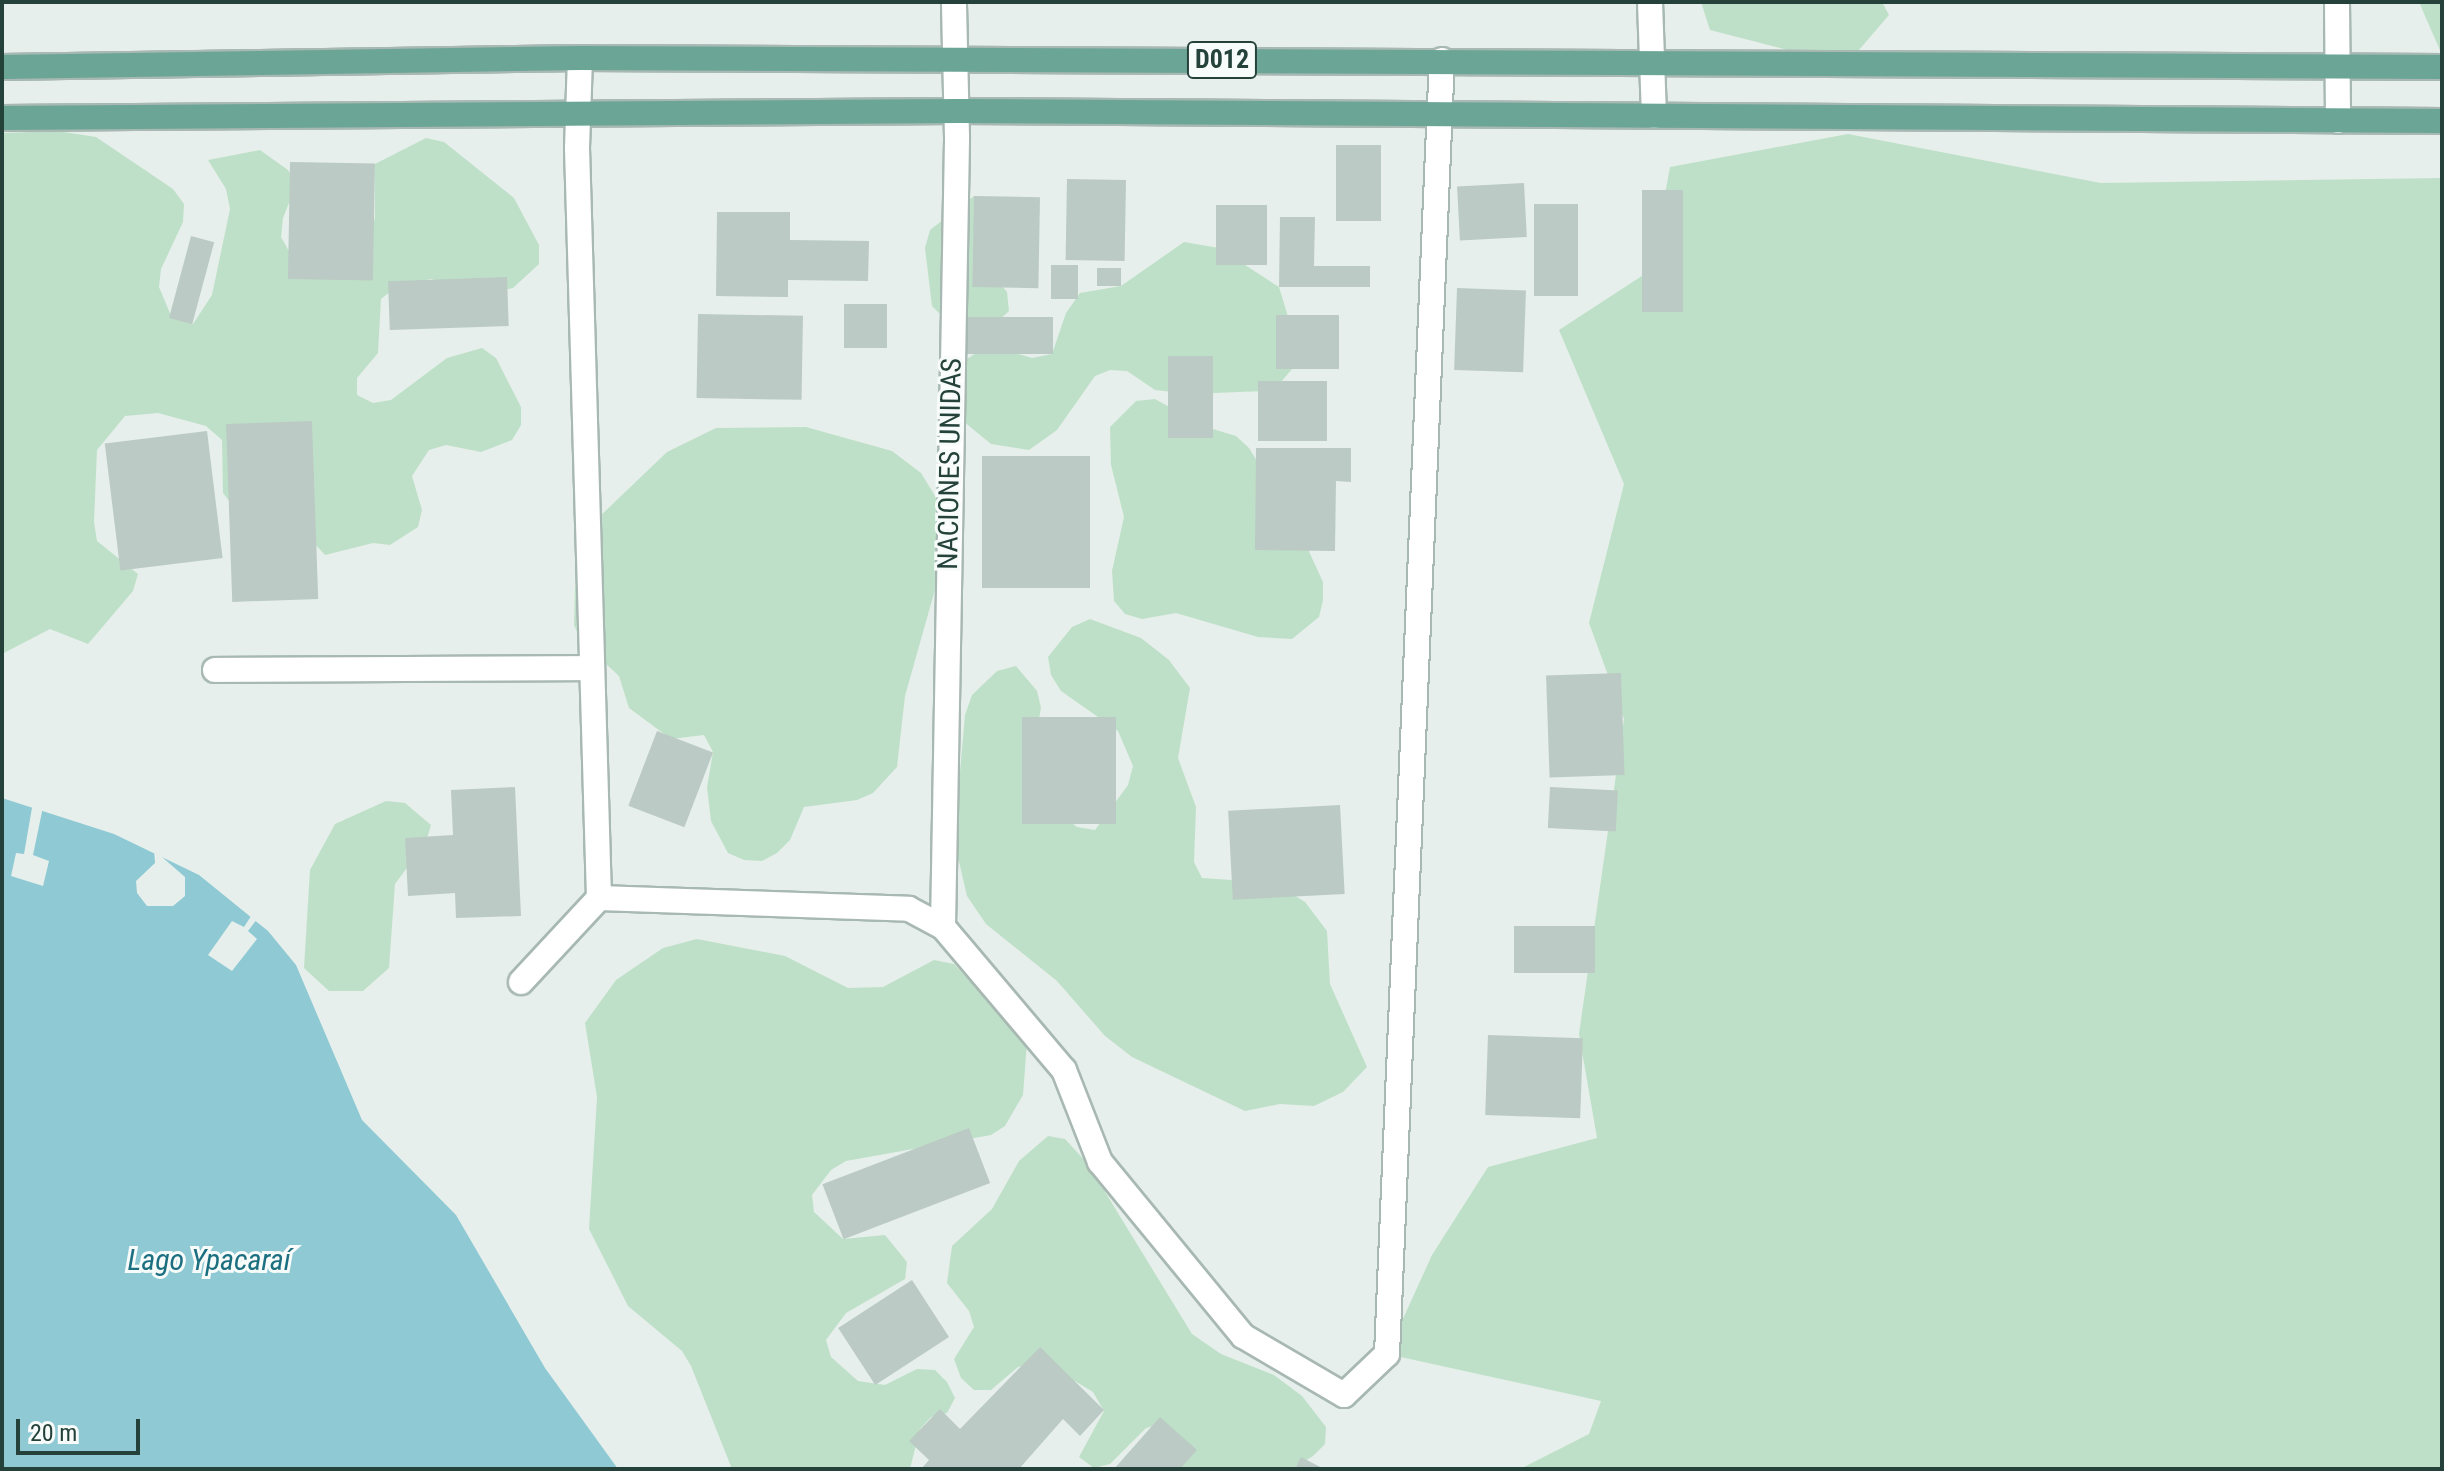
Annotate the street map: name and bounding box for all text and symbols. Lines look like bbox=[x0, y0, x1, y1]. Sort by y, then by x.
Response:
road number: D012 bbox=[1186, 38, 1258, 82]
street label: NACIONES UNIDAS bbox=[931, 358, 969, 570]
water label: Lago Ypacaraí bbox=[127, 1242, 291, 1278]
scale bar bbox=[20, 1403, 144, 1453]
text: 20 m bbox=[30, 1419, 77, 1447]

